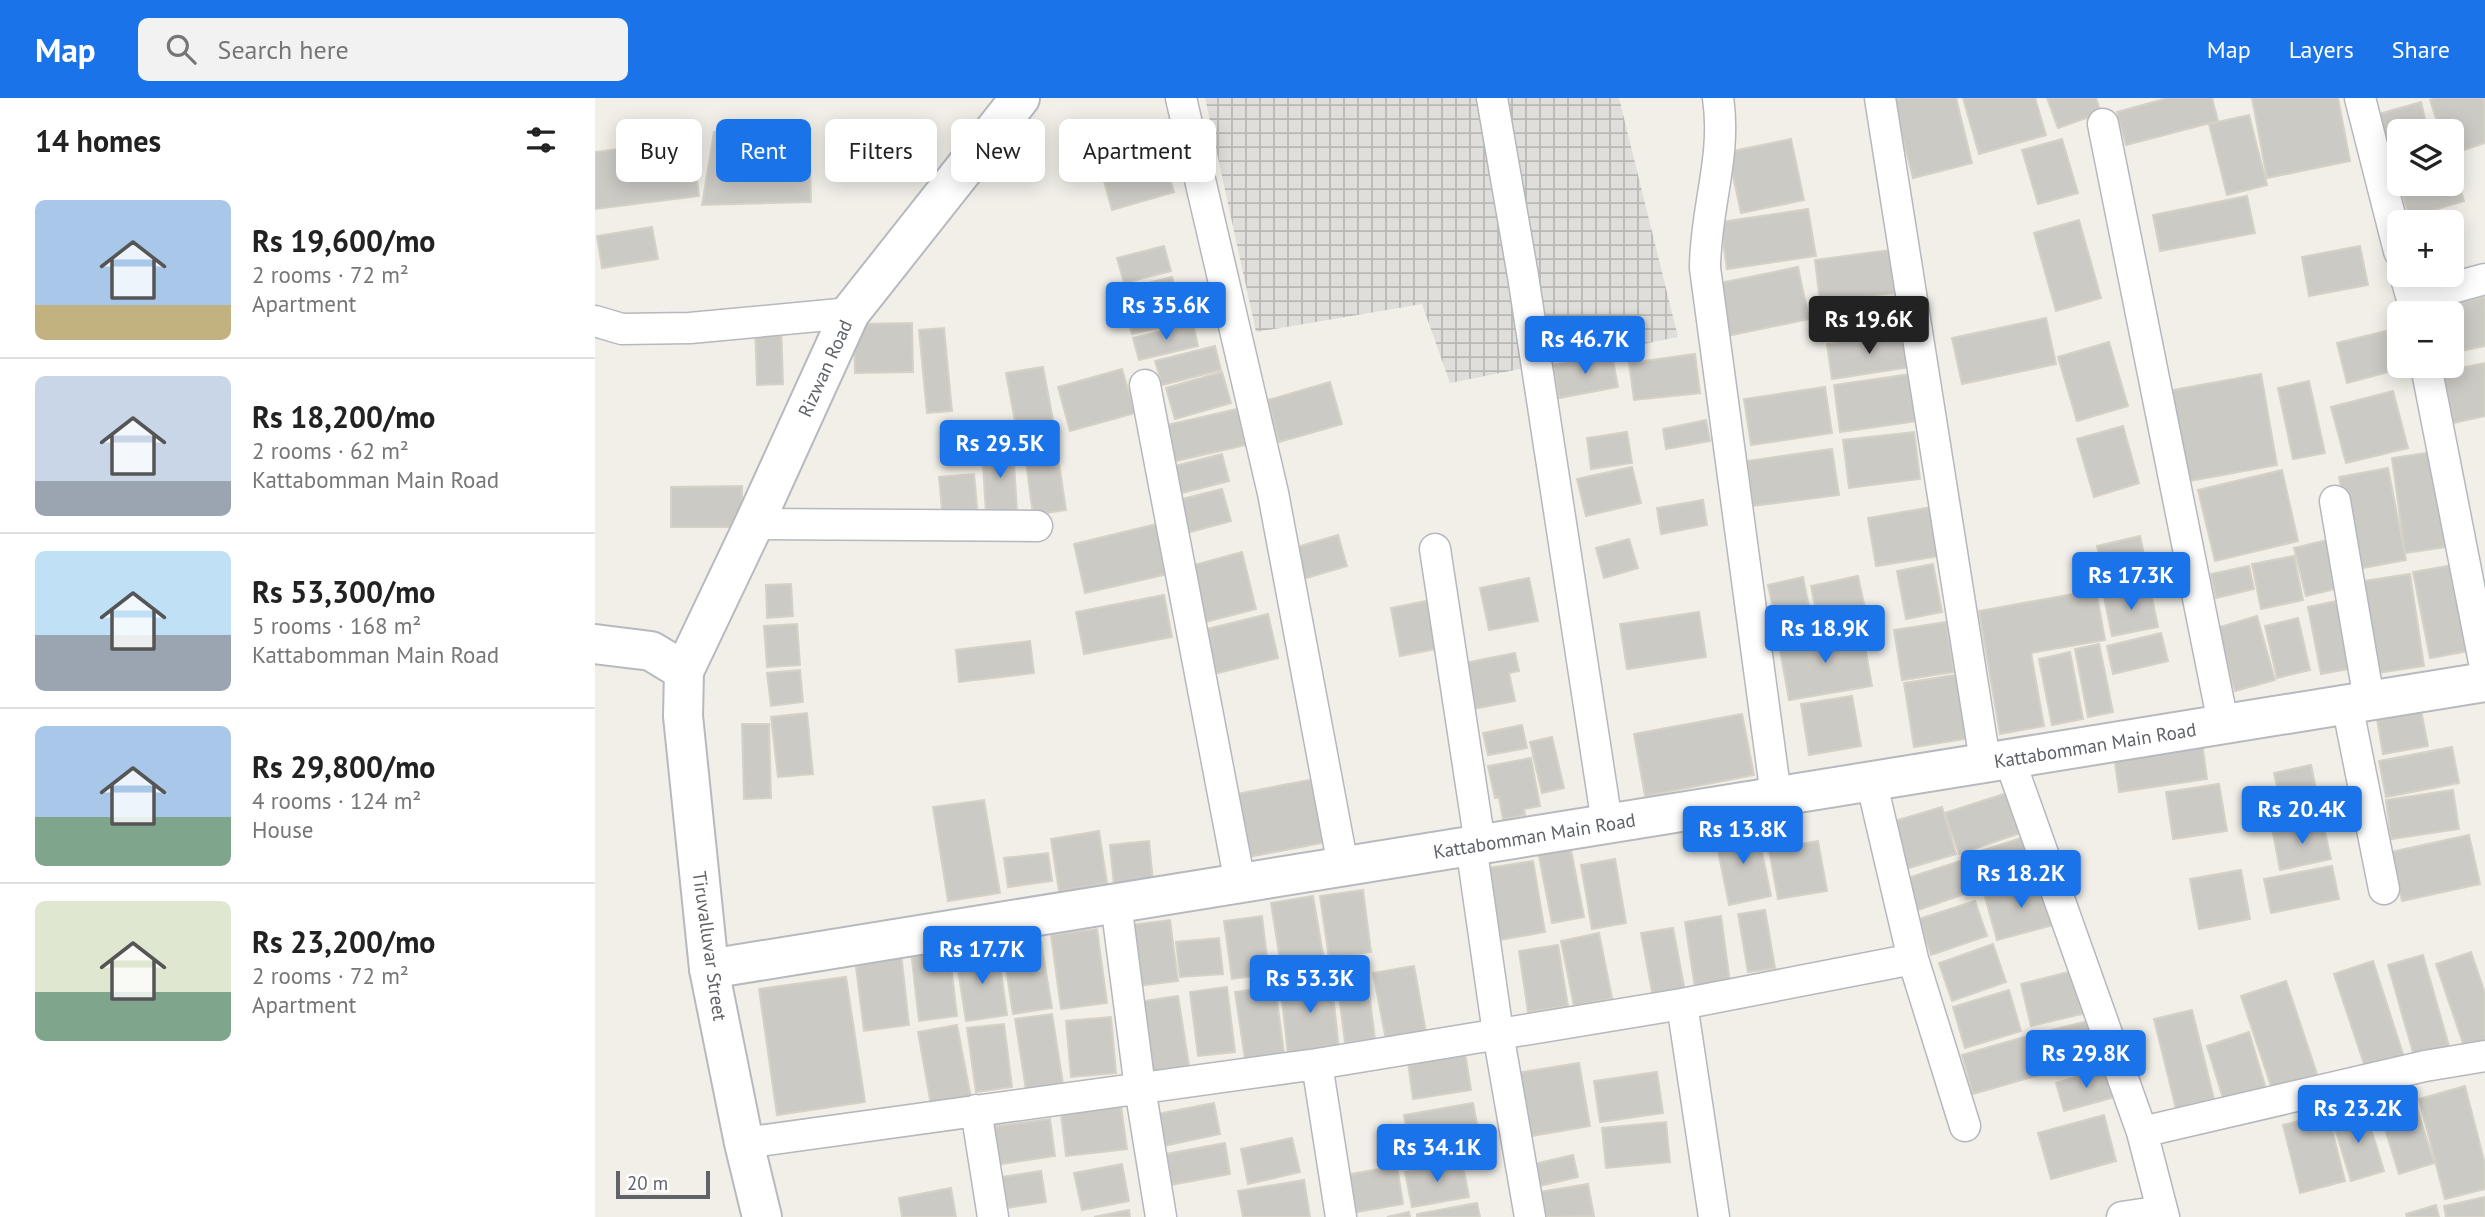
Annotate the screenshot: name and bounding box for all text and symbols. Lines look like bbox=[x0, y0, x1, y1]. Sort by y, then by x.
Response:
search box bbox=[138, 18, 628, 81]
text: Map bbox=[35, 28, 96, 71]
icon: search bbox=[162, 30, 200, 68]
text: Search here bbox=[218, 33, 349, 66]
text: Map bbox=[2207, 34, 2251, 65]
text: Layers bbox=[2289, 34, 2354, 65]
text: Share bbox=[2392, 34, 2450, 65]
chip: Buy bbox=[616, 119, 702, 182]
chip: Rent bbox=[716, 119, 811, 182]
chip: Filters bbox=[825, 119, 937, 182]
chip: New bbox=[951, 119, 1045, 182]
chip: Apartment bbox=[1059, 119, 1216, 182]
map controls bbox=[2387, 119, 2464, 378]
button: layers bbox=[2387, 119, 2464, 196]
text: 14 homes bbox=[35, 121, 161, 160]
icon: filters bbox=[522, 121, 560, 159]
button: + bbox=[2387, 210, 2464, 287]
text: Rs 19,600/mo bbox=[252, 221, 435, 260]
icon: home bbox=[91, 228, 175, 312]
text: 2 rooms · 72 m² bbox=[252, 260, 409, 289]
pin: Rs 35.6K bbox=[1094, 282, 1238, 342]
text: Apartment bbox=[252, 289, 356, 318]
text: Rs 35.6K bbox=[1122, 290, 1210, 319]
pin: Rs 19.6K bbox=[1797, 296, 1941, 356]
button: − bbox=[2387, 301, 2464, 378]
text: Rs 19.6K bbox=[1825, 304, 1913, 333]
street label: Rizwan Road bbox=[792, 316, 857, 421]
pin: Rs 46.7K bbox=[1513, 316, 1657, 376]
text: Rs 46.7K bbox=[1541, 324, 1629, 353]
text: Rs 18,200/mo bbox=[252, 397, 435, 436]
icon: home bbox=[91, 404, 175, 488]
pin: Rs 29.5K bbox=[928, 420, 1072, 480]
text: Rs 29.5K bbox=[956, 428, 1044, 457]
text: 2 rooms · 62 m² bbox=[252, 436, 409, 465]
text: Kattabomman Main Road bbox=[252, 465, 499, 494]
pin: Rs 17.3K bbox=[2059, 552, 2203, 612]
text: Rs 17.3K bbox=[2088, 560, 2174, 589]
text: Rs 53,300/mo bbox=[252, 572, 435, 611]
icon: home bbox=[91, 579, 175, 663]
pin: Rs 18.9K bbox=[1753, 606, 1897, 665]
text: 5 rooms · 168 m² bbox=[252, 611, 421, 640]
text: Rs 18.9K bbox=[1781, 613, 1869, 642]
text: Kattabomman Main Road bbox=[252, 640, 499, 669]
street label: Kattabomman Main Road bbox=[1992, 717, 2198, 773]
text: Rs 29,800/mo bbox=[252, 747, 435, 786]
icon: home bbox=[91, 754, 175, 838]
text: 4 rooms · 124 m² bbox=[252, 786, 421, 815]
pin: Rs 20.4K bbox=[2230, 786, 2374, 846]
text: Rs 20.4K bbox=[2258, 794, 2346, 823]
pin: Rs 13.8K bbox=[1671, 806, 1815, 866]
street label: Kattabomman Main Road bbox=[1431, 807, 1637, 864]
text: Rs 13.8K bbox=[1699, 814, 1787, 843]
text: House bbox=[252, 815, 314, 844]
pin: Rs 18.2K bbox=[1949, 850, 2093, 910]
text: Rs 18.2K bbox=[1977, 858, 2065, 887]
street label: Tiruvalluvar Street bbox=[688, 870, 732, 1023]
text: Rs 23,200/mo bbox=[252, 922, 435, 961]
pin: Rs 17.7K bbox=[910, 926, 1054, 986]
icon: home bbox=[91, 929, 175, 1013]
text: Rs 17.7K bbox=[939, 934, 1025, 963]
pin: Rs 53.3K bbox=[1238, 956, 1382, 1015]
text: 2 rooms · 72 m² bbox=[252, 961, 409, 990]
text: Rs 53.3K bbox=[1266, 963, 1354, 992]
text: Apartment bbox=[252, 990, 356, 1019]
pin: Rs 29.8K bbox=[2014, 1030, 2158, 1090]
text: Rs 29.8K bbox=[2042, 1038, 2130, 1067]
pin: Rs 23.2K bbox=[2286, 1086, 2430, 1145]
text: Rs 23.2K bbox=[2314, 1093, 2402, 1122]
pin: Rs 34.1K bbox=[1365, 1124, 1509, 1184]
text: Rs 34.1K bbox=[1393, 1132, 1481, 1161]
scale bar bbox=[616, 1168, 711, 1200]
text: 20 m bbox=[627, 1171, 668, 1195]

